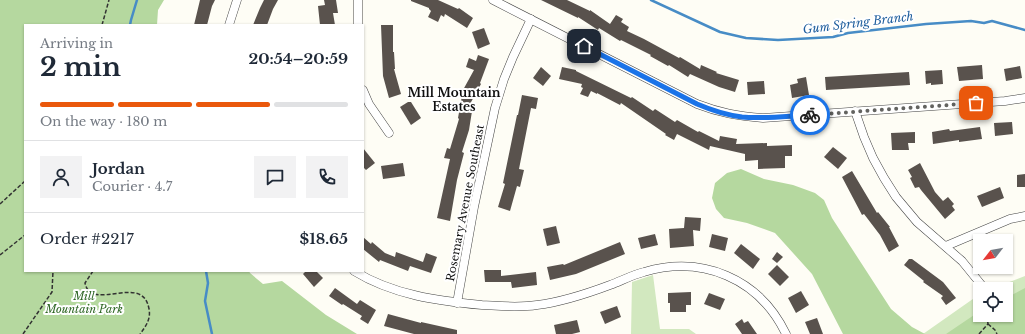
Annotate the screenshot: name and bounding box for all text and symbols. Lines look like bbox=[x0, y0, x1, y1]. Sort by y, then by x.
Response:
water label: Gum Spring Branch bbox=[802, 8, 914, 37]
pin bbox=[567, 29, 601, 63]
text: Arriving in bbox=[40, 35, 113, 52]
icon: home bbox=[573, 35, 595, 57]
text: 20:54–20:59 bbox=[248, 49, 348, 68]
text: 2 min bbox=[40, 51, 121, 83]
district label: Mill Mountain Estates bbox=[408, 85, 501, 114]
pin bbox=[959, 86, 993, 120]
icon: bag bbox=[965, 92, 987, 114]
courier bbox=[790, 95, 830, 135]
icon: bike bbox=[799, 104, 821, 126]
text: On the way · 180 m bbox=[40, 113, 167, 130]
street label: Rosemary Avenue Southeast bbox=[443, 123, 487, 283]
button: person bbox=[40, 156, 82, 198]
button: chat bbox=[254, 156, 296, 198]
button: phone bbox=[306, 156, 348, 198]
text: Jordan bbox=[92, 159, 145, 178]
text: Courier · 4.7 bbox=[92, 178, 172, 195]
text: Order #2217 bbox=[40, 229, 134, 248]
text: $18.65 bbox=[300, 229, 348, 248]
north arrow bbox=[973, 234, 1013, 274]
map controls bbox=[973, 234, 1013, 322]
button: locate bbox=[973, 282, 1013, 322]
park label: Mill Mountain Park bbox=[44, 289, 123, 316]

